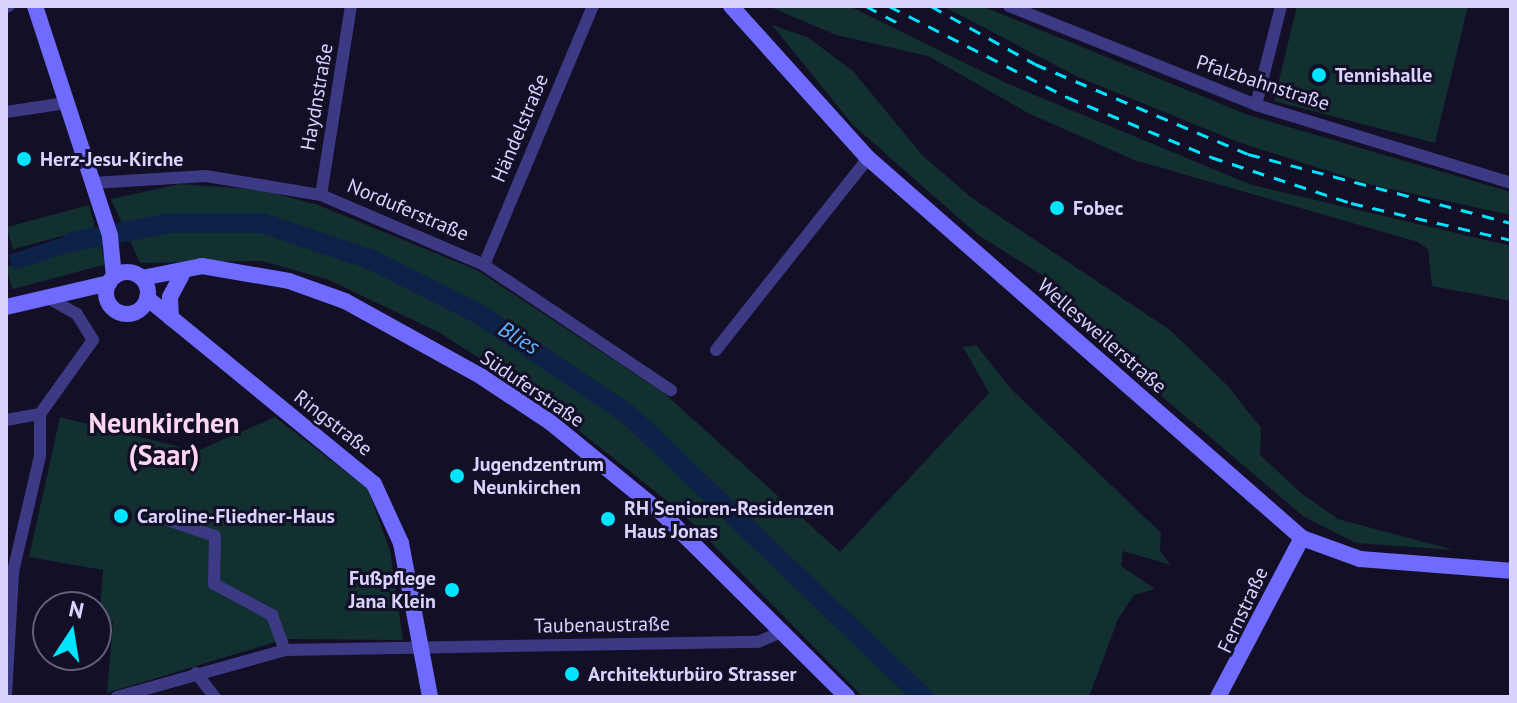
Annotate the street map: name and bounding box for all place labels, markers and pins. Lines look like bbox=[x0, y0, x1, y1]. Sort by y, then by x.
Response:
place label: Tennishalle bbox=[1335, 63, 1432, 87]
marker: Tennishalle bbox=[1310, 66, 1328, 84]
place label: Herz-Jesu-Kirche bbox=[40, 147, 184, 171]
marker: Herz-Jesu-Kirche bbox=[15, 150, 33, 168]
place label: Fobec bbox=[1073, 196, 1123, 220]
marker: Fobec bbox=[1048, 199, 1066, 217]
place label: Jugendzentrum Neunkirchen bbox=[473, 452, 604, 499]
marker: Jugendzentrum Neunkirchen bbox=[448, 467, 466, 485]
place label: RH Senioren-Residenzen Haus Jonas bbox=[624, 496, 834, 543]
place label: Caroline-Fliedner-Haus bbox=[137, 504, 335, 528]
marker: Caroline-Fliedner-Haus bbox=[112, 507, 130, 525]
marker: RH Senioren-Residenzen Haus Jonas bbox=[599, 510, 617, 528]
place label: Fußpflege Jana Klein bbox=[349, 566, 436, 613]
marker: Fußpflege Jana Klein bbox=[443, 581, 461, 599]
place label: Architekturbüro Strasser bbox=[588, 662, 797, 686]
marker: Architekturbüro Strasser bbox=[563, 665, 581, 683]

